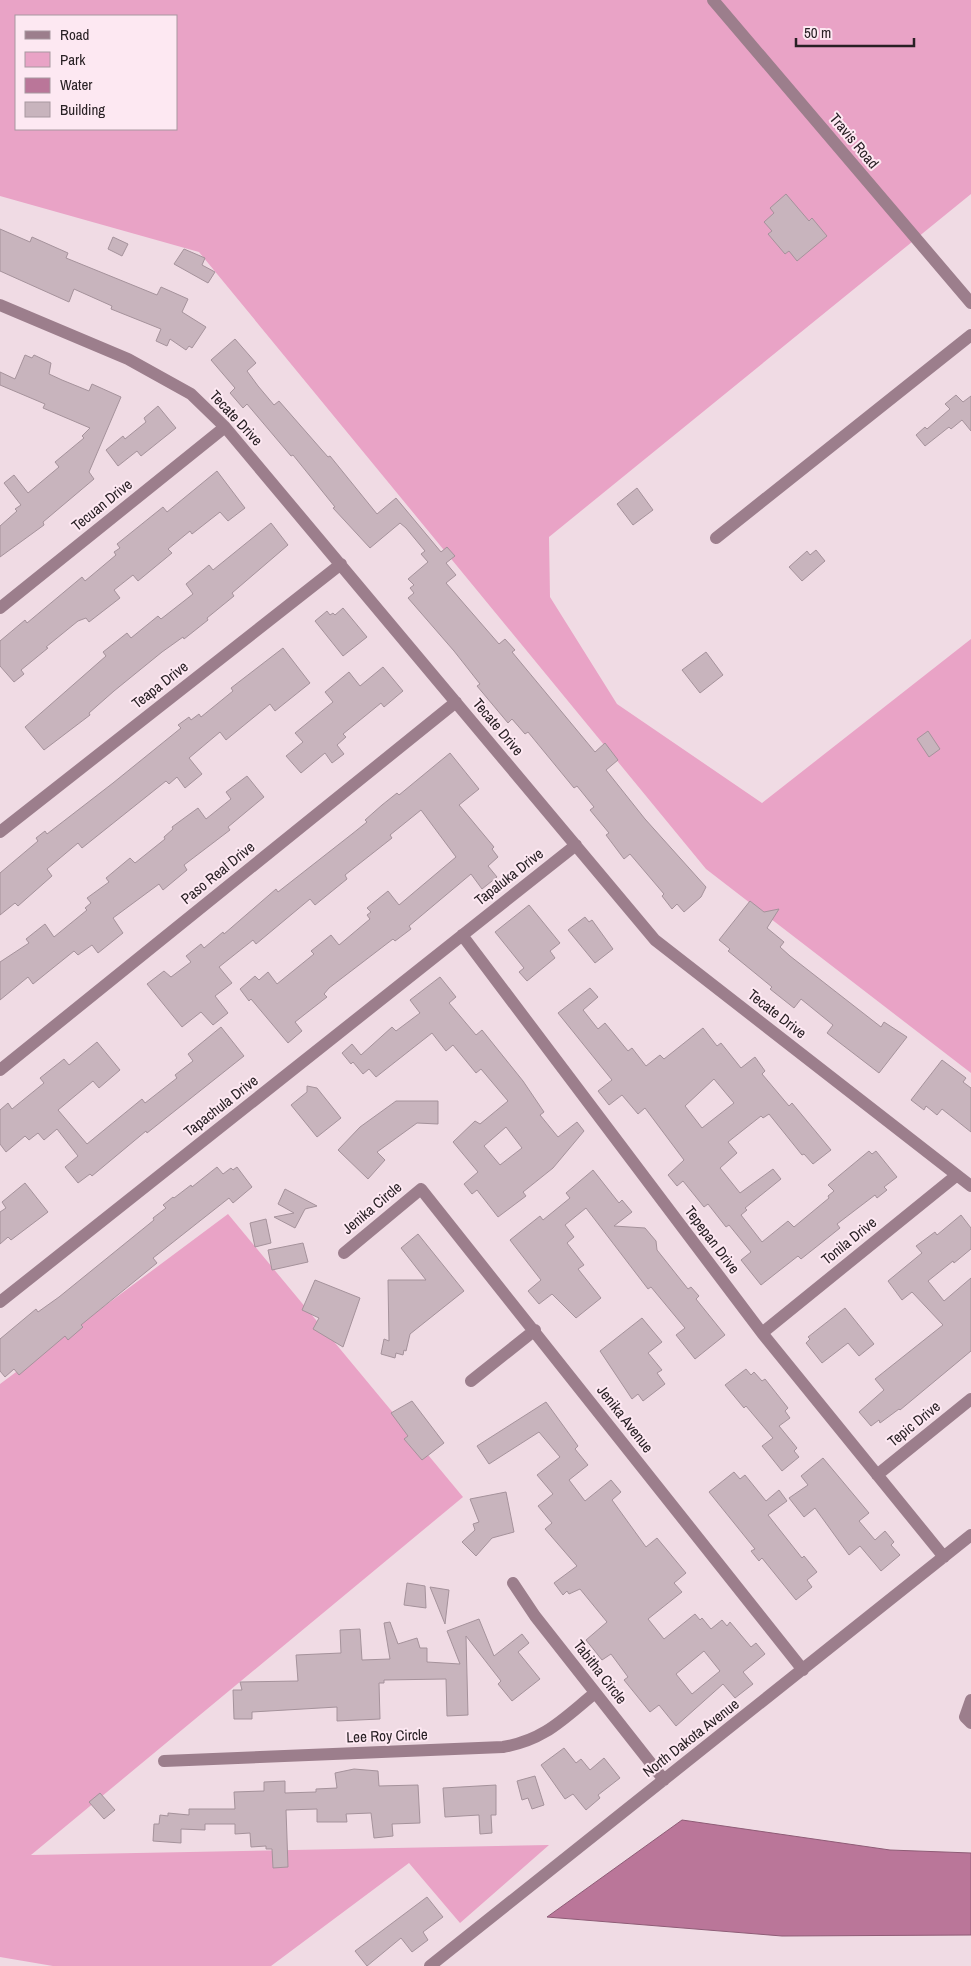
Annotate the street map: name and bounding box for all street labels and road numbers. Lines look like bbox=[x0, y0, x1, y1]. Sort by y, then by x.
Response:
street label: Travis Road bbox=[825, 108, 884, 173]
street label: Tecate Drive bbox=[205, 385, 268, 450]
street label: Tecuan Drive bbox=[67, 474, 137, 536]
street label: Teapa Drive bbox=[127, 656, 192, 713]
street label: Tecate Drive bbox=[468, 693, 529, 760]
street label: Paso Real Drive bbox=[176, 836, 259, 909]
street label: Tapaluka Drive bbox=[470, 843, 548, 910]
street label: Tecate Drive bbox=[744, 984, 811, 1043]
street label: Tapachula Drive bbox=[179, 1070, 262, 1141]
street label: Jenika Circle bbox=[337, 1176, 406, 1239]
street label: Tepepan Drive bbox=[680, 1201, 745, 1278]
street label: Tonila Drive bbox=[817, 1212, 881, 1269]
street label: Jenika Avenue bbox=[592, 1381, 659, 1457]
street label: Tepic Drive bbox=[883, 1396, 945, 1451]
street label: Tabitha Circle bbox=[569, 1635, 632, 1708]
street label: North Dakota Avenue bbox=[638, 1693, 743, 1782]
street label: Lee Roy Circle bbox=[346, 1724, 428, 1747]

